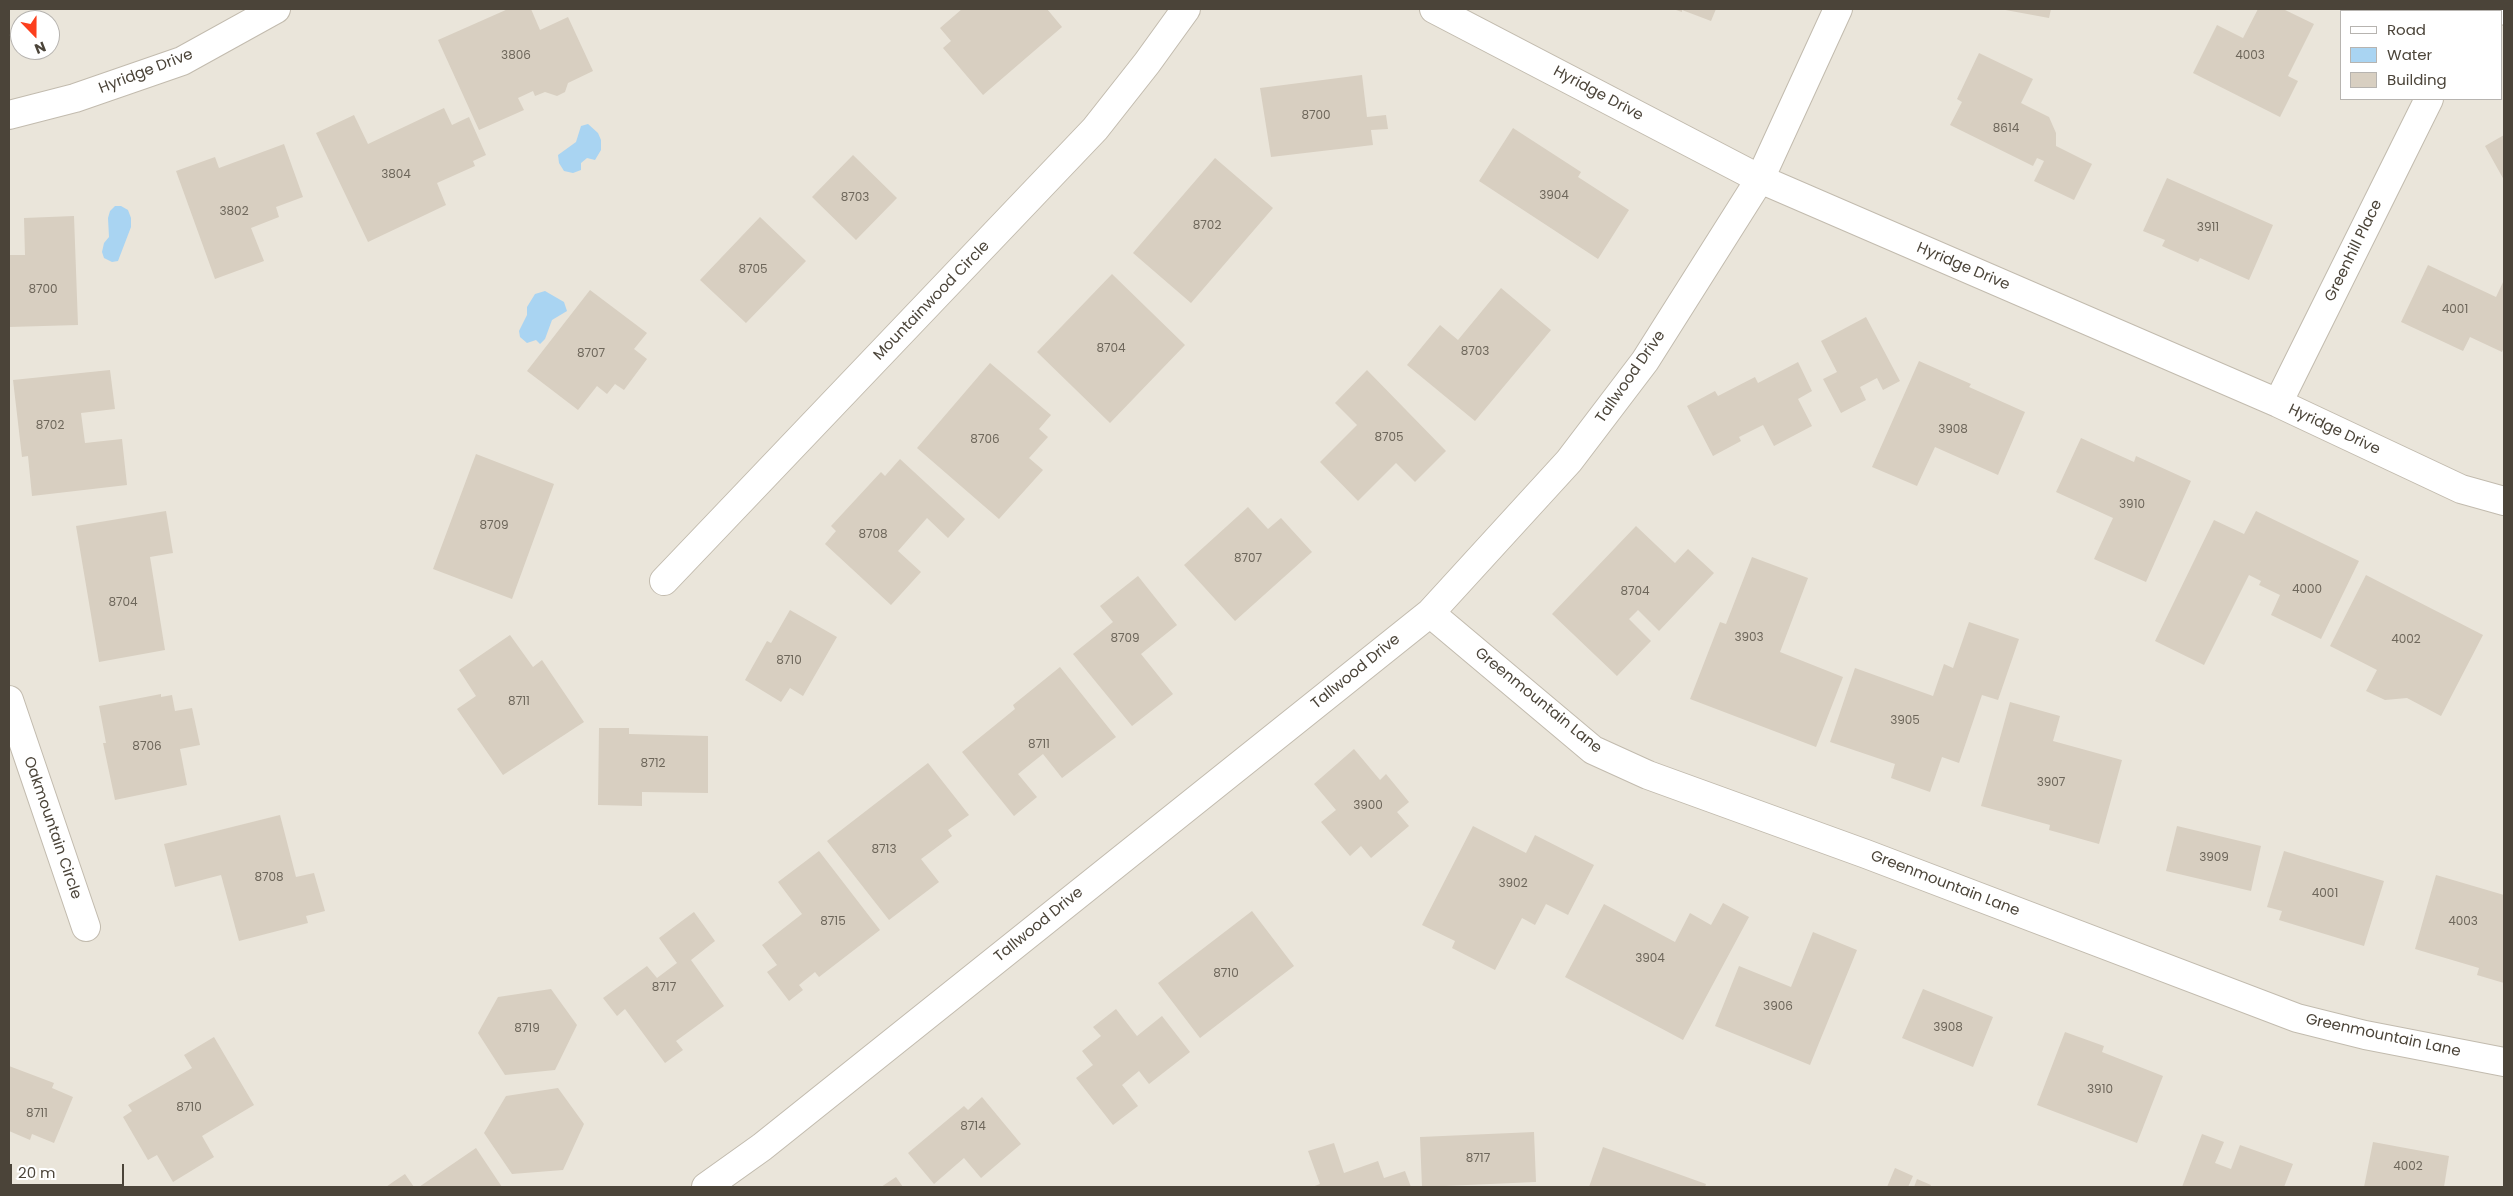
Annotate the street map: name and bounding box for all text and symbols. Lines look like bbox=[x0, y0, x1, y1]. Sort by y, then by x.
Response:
north arrow bbox=[10, 10, 60, 60]
legend bbox=[2340, 10, 2503, 100]
text: Road bbox=[2387, 19, 2426, 40]
text: N bbox=[32, 37, 49, 59]
text: Water bbox=[2387, 44, 2432, 65]
street label: Hyridge Drive bbox=[96, 46, 196, 98]
house number: 3806 bbox=[501, 49, 531, 63]
house number: 4003 bbox=[2235, 49, 2265, 63]
street label: Hyridge Drive bbox=[1550, 63, 1646, 125]
text: Building bbox=[2387, 69, 2447, 90]
house number: 8700 bbox=[1301, 109, 1331, 123]
house number: 8614 bbox=[1993, 122, 2019, 136]
house number: 3804 bbox=[381, 168, 411, 182]
house number: 3904 bbox=[1539, 189, 1569, 203]
house number: 8703 bbox=[841, 191, 869, 205]
street label: Greenhill Place bbox=[2322, 197, 2386, 305]
house number: 3802 bbox=[219, 205, 249, 219]
house number: 8702 bbox=[1193, 219, 1221, 233]
house number: 3911 bbox=[2197, 221, 2219, 235]
street label: Mountainwood Circle bbox=[870, 237, 994, 365]
street label: Hyridge Drive bbox=[1914, 239, 2012, 295]
house number: 8705 bbox=[738, 263, 768, 277]
house number: 8700 bbox=[28, 283, 58, 297]
house number: 4001 bbox=[2442, 303, 2468, 317]
street label: Tallwood Drive bbox=[1592, 327, 1670, 427]
house number: 8704 bbox=[1096, 342, 1126, 356]
house number: 8703 bbox=[1461, 345, 1489, 359]
house number: 8707 bbox=[577, 347, 605, 361]
street label: Hyridge Drive bbox=[2285, 401, 2383, 459]
house number: 8702 bbox=[36, 419, 64, 433]
house number: 3908 bbox=[1938, 423, 1968, 437]
house number: 8705 bbox=[1374, 431, 1404, 445]
house number: 8706 bbox=[970, 433, 1000, 447]
house number: 3910 bbox=[2119, 498, 2145, 512]
house number: 8709 bbox=[479, 519, 509, 533]
house number: 8708 bbox=[858, 528, 888, 542]
house number: 8707 bbox=[1234, 552, 1262, 566]
house number: 4000 bbox=[2292, 583, 2322, 597]
house number: 8704 bbox=[1620, 585, 1650, 599]
house number: 8704 bbox=[108, 596, 138, 610]
street label: Tallwood Drive bbox=[1308, 631, 1404, 713]
house number: 3903 bbox=[1734, 631, 1764, 645]
house number: 8709 bbox=[1110, 632, 1140, 646]
house number: 4002 bbox=[2391, 633, 2421, 647]
street label: Greenmountain Lane bbox=[1471, 644, 1605, 758]
house number: 8710 bbox=[776, 654, 802, 668]
house number: 8711 bbox=[508, 695, 530, 709]
house number: 3905 bbox=[1890, 714, 1920, 728]
house number: 8711 bbox=[1028, 738, 1050, 752]
house number: 8706 bbox=[132, 740, 162, 754]
street label: Oakmountain Circle bbox=[19, 754, 85, 902]
house number: 8712 bbox=[641, 757, 665, 771]
house number: 3907 bbox=[2037, 776, 2065, 790]
house number: 3900 bbox=[1353, 799, 1383, 813]
house number: 8713 bbox=[871, 843, 897, 857]
street label: Greenmountain Lane bbox=[1868, 847, 2022, 921]
house number: 3909 bbox=[2199, 851, 2229, 865]
house number: 8708 bbox=[254, 871, 284, 885]
house number: 3902 bbox=[1498, 877, 1528, 891]
street label: Tallwood Drive bbox=[991, 884, 1087, 966]
house number: 4001 bbox=[2312, 887, 2338, 901]
house number: 8715 bbox=[820, 915, 846, 929]
house number: 4003 bbox=[2448, 915, 2478, 929]
house number: 3904 bbox=[1635, 952, 1665, 966]
house number: 8710 bbox=[1213, 967, 1239, 981]
house number: 8717 bbox=[652, 981, 676, 995]
house number: 3906 bbox=[1763, 1000, 1793, 1014]
street label: Greenmountain Lane bbox=[2304, 1011, 2462, 1061]
house number: 3908 bbox=[1933, 1021, 1963, 1035]
house number: 8719 bbox=[514, 1022, 540, 1036]
house number: 3910 bbox=[2087, 1083, 2113, 1097]
house number: 8710 bbox=[176, 1101, 202, 1115]
house number: 8711 bbox=[26, 1107, 48, 1121]
house number: 8714 bbox=[960, 1120, 986, 1134]
house number: 8717 bbox=[1466, 1152, 1490, 1166]
scale bar bbox=[12, 1154, 126, 1186]
house number: 4002 bbox=[2393, 1160, 2423, 1174]
text: 20 m bbox=[18, 1162, 56, 1183]

